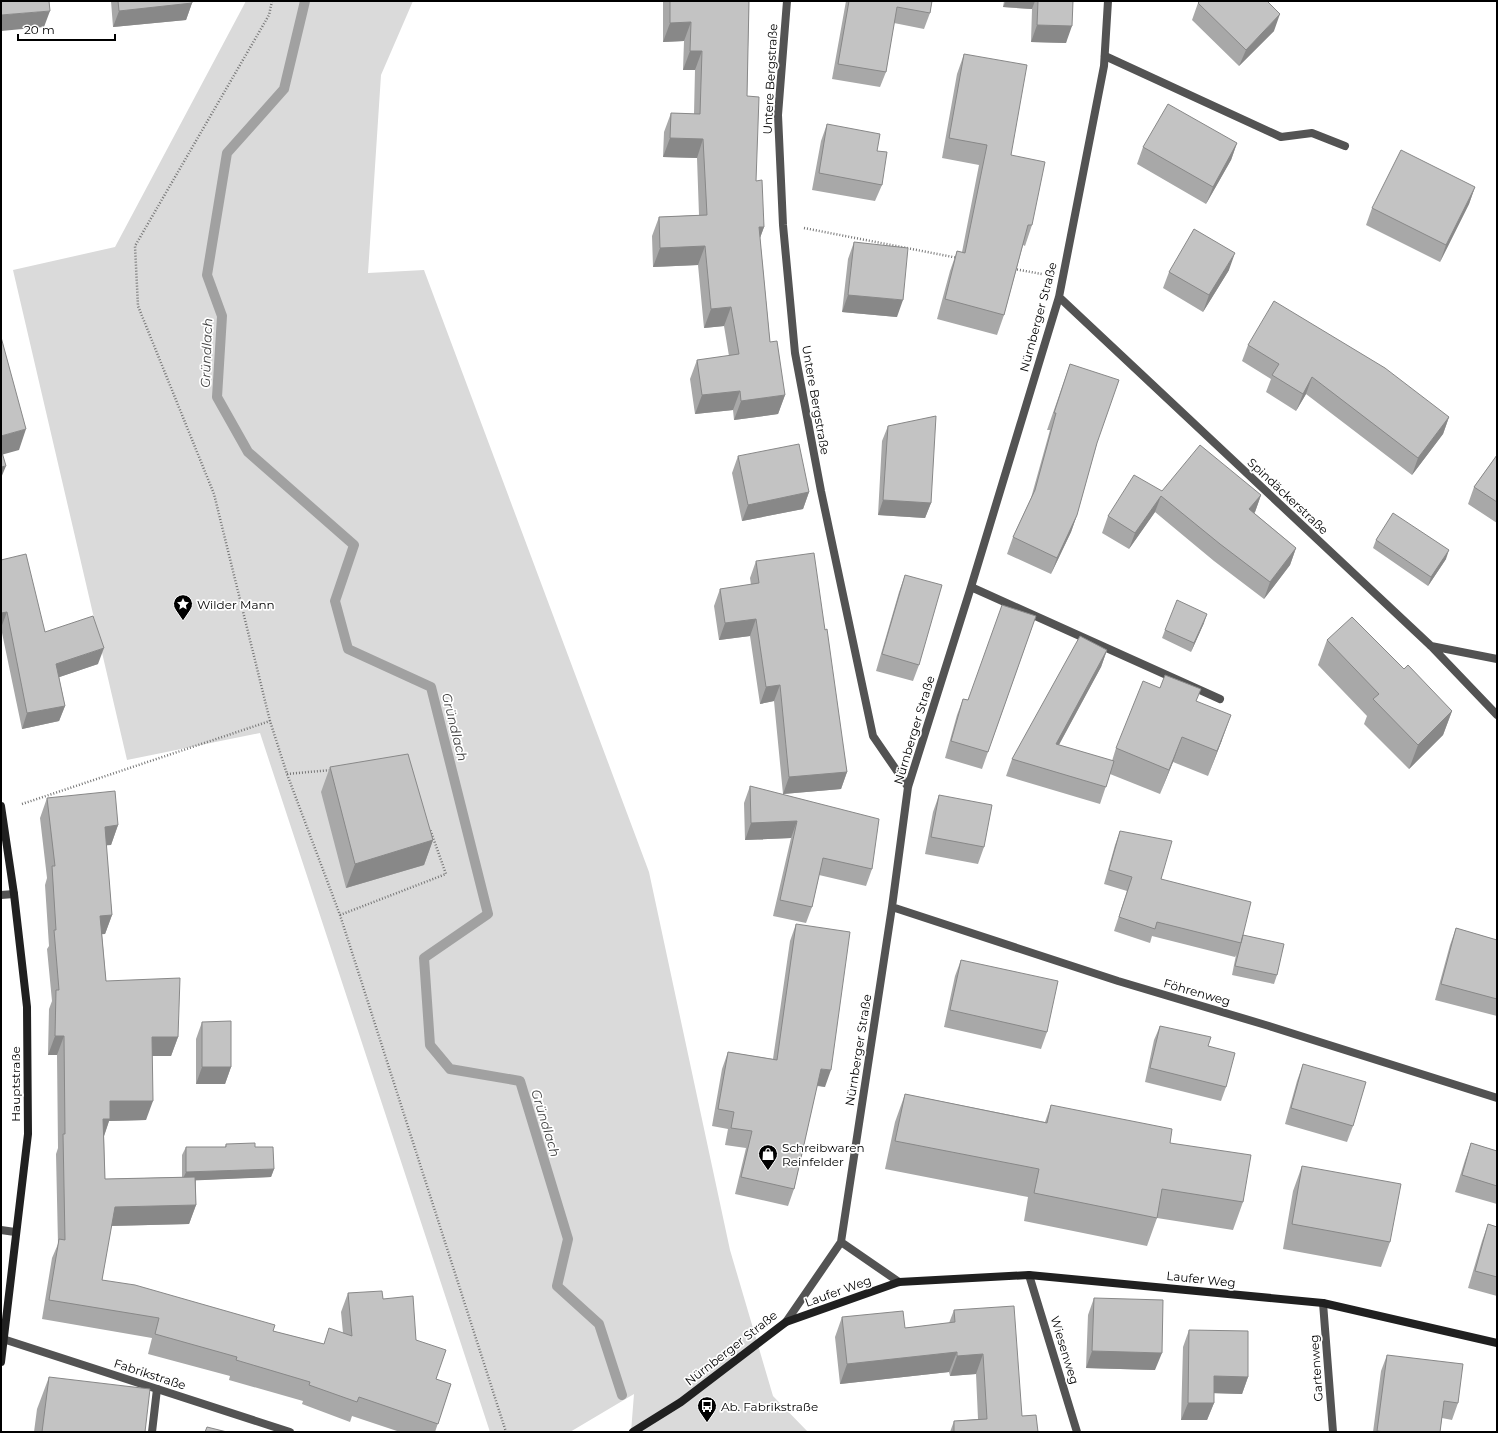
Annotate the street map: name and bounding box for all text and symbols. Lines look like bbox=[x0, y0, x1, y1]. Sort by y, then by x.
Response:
scale bar bbox=[18, 16, 115, 42]
text: 20 m bbox=[24, 22, 55, 37]
street label: Untere Bergstraße bbox=[760, 23, 780, 135]
street label: Nürnberger Straße bbox=[1016, 260, 1060, 374]
water label: Gründlach bbox=[197, 318, 215, 388]
street label: Untere Bergstraße bbox=[799, 344, 833, 456]
street label: Spindäckerstraße bbox=[1244, 455, 1332, 537]
place icon: Wilder Mann bbox=[172, 593, 194, 621]
place label: Wilder Mann bbox=[197, 597, 275, 612]
street label: Nürnberger Straße bbox=[890, 674, 938, 786]
water label: Gründlach bbox=[439, 691, 471, 763]
street label: Föhrenweg bbox=[1162, 975, 1232, 1009]
street label: Nürnberger Straße bbox=[842, 993, 874, 1107]
street label: Hauptstraße bbox=[8, 1046, 23, 1122]
water label: Gründlach bbox=[528, 1087, 564, 1159]
place label: Schreibwaren Reinfelder bbox=[782, 1140, 865, 1169]
shop icon: Schreibwaren Reinfelder bbox=[757, 1143, 779, 1171]
street label: Laufer Weg bbox=[1166, 1268, 1236, 1290]
street label: Laufer Weg bbox=[803, 1272, 873, 1310]
street label: Nürnberger Straße bbox=[682, 1307, 780, 1389]
street label: Wiesenweg bbox=[1048, 1314, 1082, 1386]
street label: Gartenweg bbox=[1306, 1334, 1326, 1402]
street label: Fabrikstraße bbox=[112, 1355, 188, 1393]
bus stop icon: Ab. Fabrikstraße bbox=[696, 1395, 718, 1423]
place label: Ab. Fabrikstraße bbox=[721, 1399, 818, 1414]

